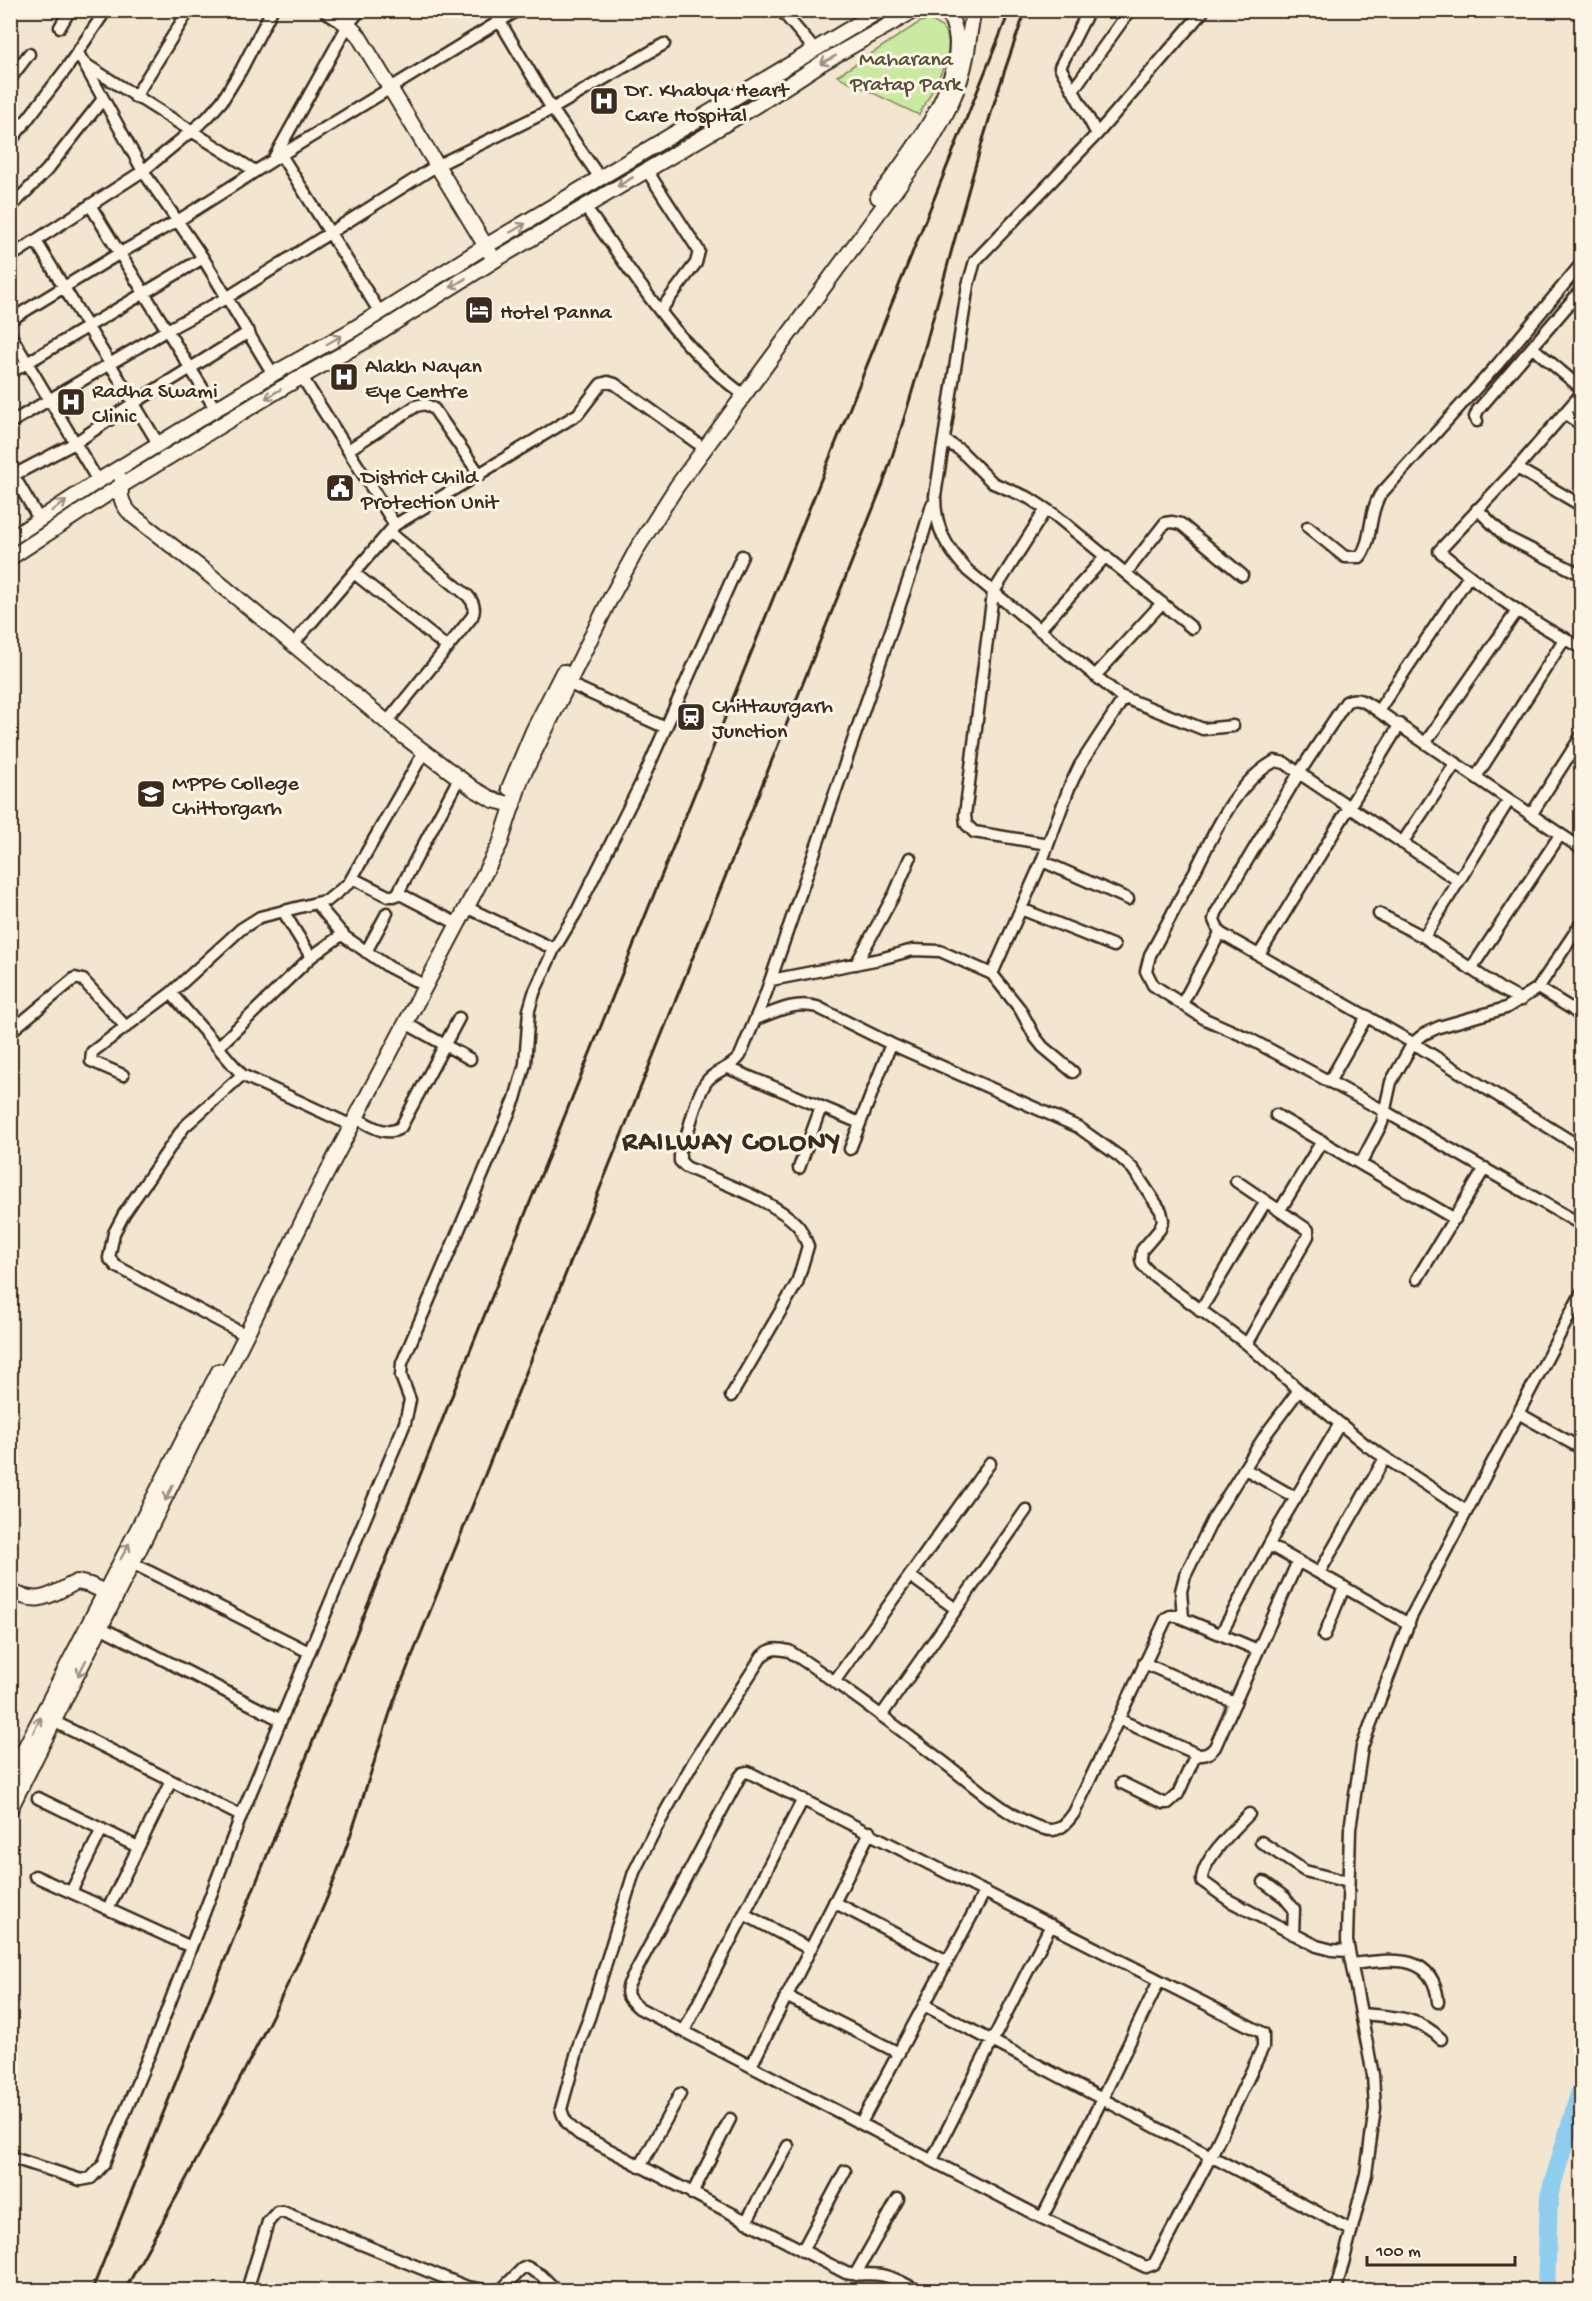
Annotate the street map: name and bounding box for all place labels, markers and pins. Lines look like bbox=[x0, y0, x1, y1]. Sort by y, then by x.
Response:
place label: Dr. Khabya Heart Care Hospital bbox=[623, 79, 790, 130]
hospital icon: Dr. Khabya Heart Care Hospital bbox=[588, 85, 620, 117]
hotel icon: Hotel Panna bbox=[463, 294, 495, 326]
place label: Hotel Panna bbox=[500, 301, 613, 327]
place label: Alakh Nayan Eye Centre bbox=[365, 355, 482, 406]
hospital icon: Alakh Nayan Eye Centre bbox=[328, 361, 360, 393]
place label: Radha Swami Clinic bbox=[92, 380, 218, 431]
hospital icon: Radha Swami Clinic bbox=[55, 386, 87, 418]
place label: District Child Protection Unit bbox=[359, 466, 500, 517]
public building icon: District Child Protection Unit bbox=[324, 472, 356, 504]
place label: Chittaurgarh Junction bbox=[712, 695, 833, 746]
station icon: Chittaurgarh Junction bbox=[675, 701, 707, 733]
place label: MPPG College Chittorgarh bbox=[172, 772, 300, 823]
school or university icon: MPPG College Chittorgarh bbox=[135, 778, 167, 810]

